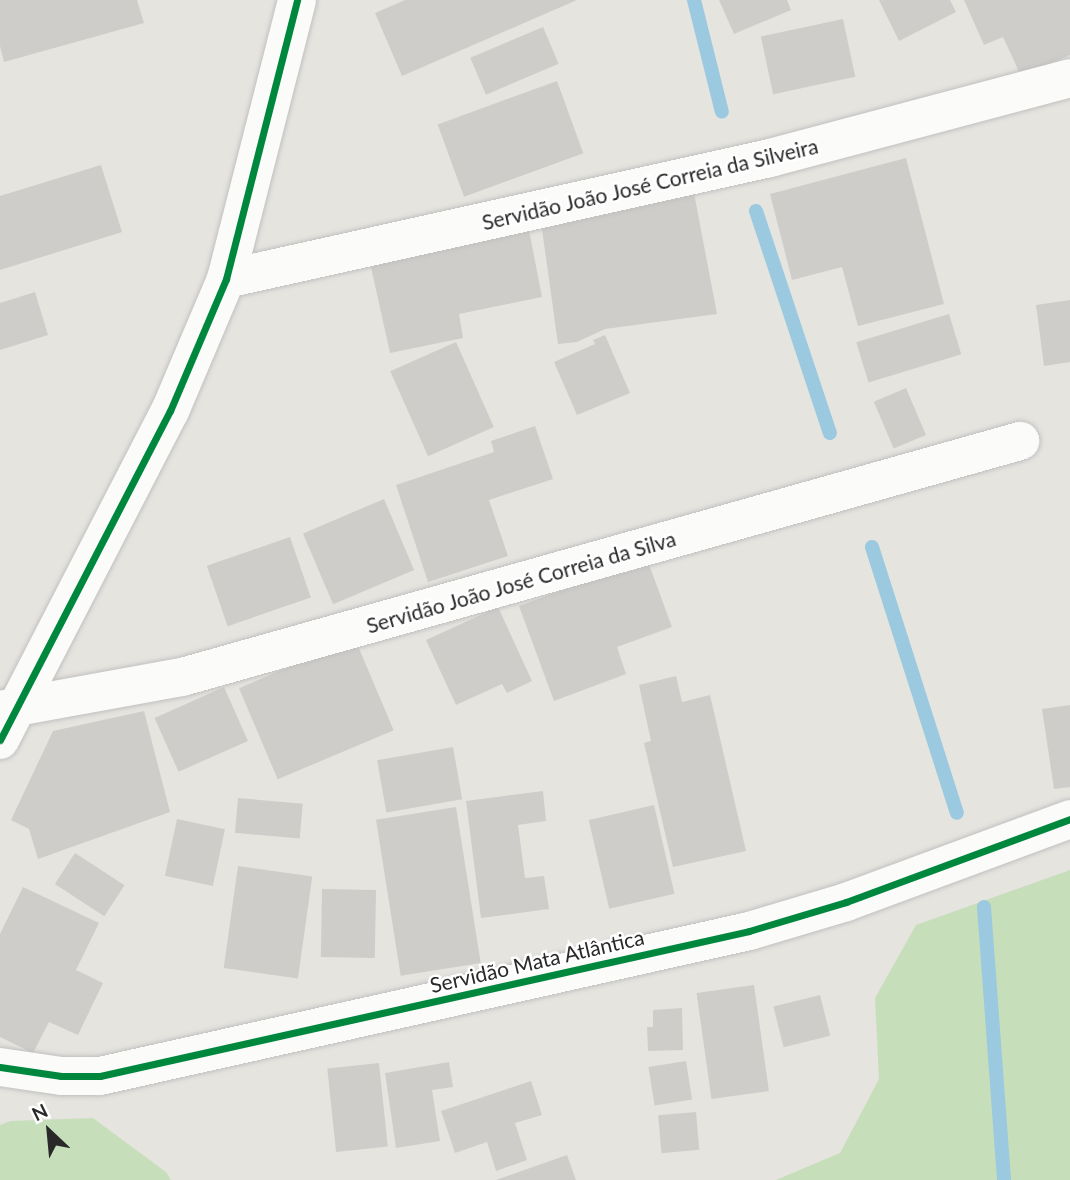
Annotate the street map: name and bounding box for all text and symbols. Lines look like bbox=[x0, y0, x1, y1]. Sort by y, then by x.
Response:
street label: Servidão João José Correia da Silveira bbox=[479, 133, 821, 235]
street label: Servidão João José Correia da Silva bbox=[363, 526, 679, 638]
street label: Servidão Mata Atlântica bbox=[427, 924, 647, 998]
north arrow bbox=[14, 1096, 84, 1166]
text: N bbox=[28, 1098, 51, 1125]

